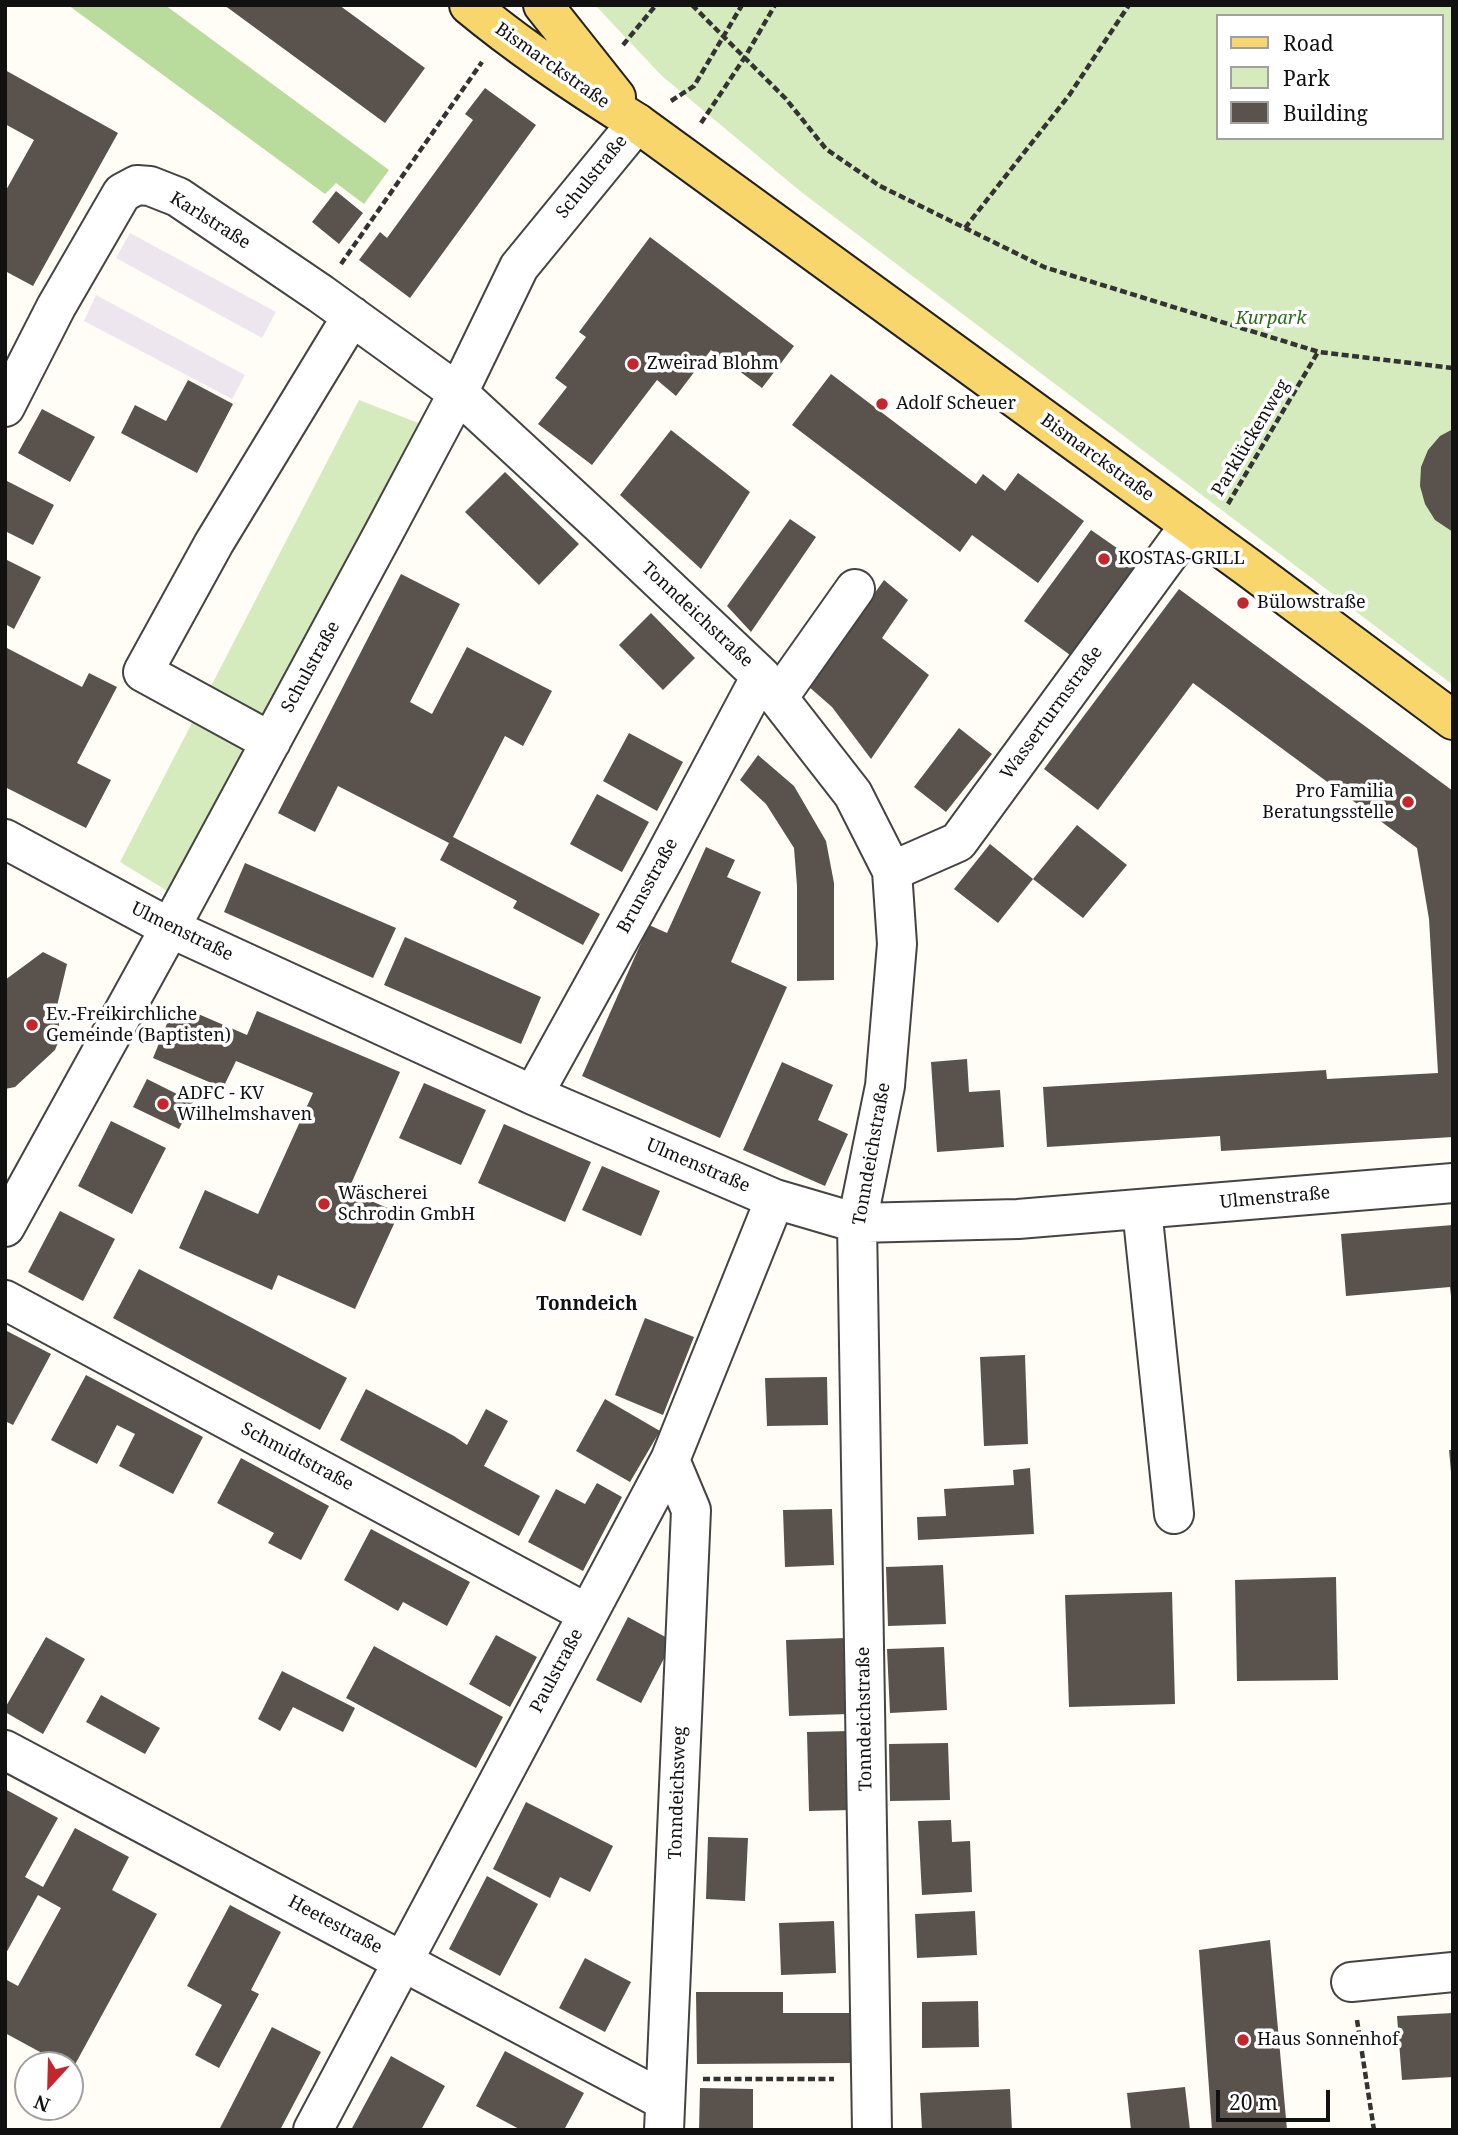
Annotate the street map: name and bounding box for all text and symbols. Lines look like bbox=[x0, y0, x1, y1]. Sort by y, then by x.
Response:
legend bbox=[1216, 14, 1444, 140]
street label: Bismarckstraße bbox=[491, 19, 613, 113]
text: Road bbox=[1283, 29, 1334, 57]
text: Park bbox=[1283, 64, 1330, 92]
text: Building bbox=[1283, 99, 1368, 127]
street label: Schulstraße bbox=[552, 131, 632, 223]
street label: Karlstraße bbox=[166, 188, 254, 254]
park label: Kurpark bbox=[1236, 308, 1306, 330]
place label: Zweirad Blohm bbox=[647, 353, 779, 375]
marker: Zweirad Blohm bbox=[625, 356, 641, 372]
street label: Parklückenweg bbox=[1208, 376, 1294, 500]
place label: Adolf Scheuer bbox=[896, 393, 1016, 415]
marker: Adolf Scheuer bbox=[874, 396, 890, 412]
street label: Bismarckstraße bbox=[1036, 410, 1158, 506]
place label: KOSTAS-GRILL bbox=[1118, 548, 1245, 570]
marker: KOSTAS-GRILL bbox=[1096, 551, 1112, 567]
street label: Tonndeichstraße bbox=[637, 558, 757, 672]
place label: Bülowstraße bbox=[1257, 592, 1366, 614]
marker: Bülowstraße bbox=[1235, 595, 1251, 611]
street label: Schulstraße bbox=[277, 618, 345, 716]
street label: Wasserturmstraße bbox=[996, 642, 1108, 784]
place label: Pro Familia Beratungsstelle bbox=[1262, 781, 1394, 824]
marker: Pro Familia Beratungsstelle bbox=[1400, 794, 1416, 810]
street label: Brunsstraße bbox=[613, 835, 683, 937]
street label: Ulmenstraße bbox=[128, 898, 236, 966]
place label: Ev.-Freikirchliche Gemeinde (Baptisten) bbox=[46, 1004, 231, 1046]
marker: Ev.-Freikirchliche Gemeinde (Baptisten) bbox=[24, 1017, 40, 1033]
street label: Tonndeichstraße bbox=[849, 1081, 895, 1227]
place label: ADFC - KV Wilhelmshaven bbox=[177, 1083, 312, 1126]
marker: ADFC - KV Wilhelmshaven bbox=[155, 1096, 171, 1112]
street label: Ulmenstraße bbox=[643, 1134, 753, 1198]
street label: Ulmenstraße bbox=[1219, 1182, 1331, 1214]
place label: Wäscherei Schrodin GmbH bbox=[338, 1183, 475, 1226]
marker: Wäscherei Schrodin GmbH bbox=[316, 1196, 332, 1212]
district label: Tonndeich bbox=[536, 1294, 638, 1316]
street label: Schmidtstraße bbox=[237, 1418, 357, 1496]
street label: Paulstraße bbox=[526, 1625, 588, 1717]
street label: Tonndeichstraße bbox=[853, 1647, 877, 1791]
street label: Tonndeichsweg bbox=[665, 1726, 691, 1860]
street label: Heetestraße bbox=[284, 1891, 386, 1959]
place label: Haus Sonnenhof bbox=[1257, 2029, 1399, 2051]
marker: Haus Sonnenhof bbox=[1235, 2032, 1251, 2048]
north arrow bbox=[14, 2051, 84, 2121]
scale bar bbox=[1220, 2076, 1334, 2120]
text: 20 m bbox=[1229, 2088, 1278, 2116]
text: N bbox=[30, 2089, 54, 2118]

